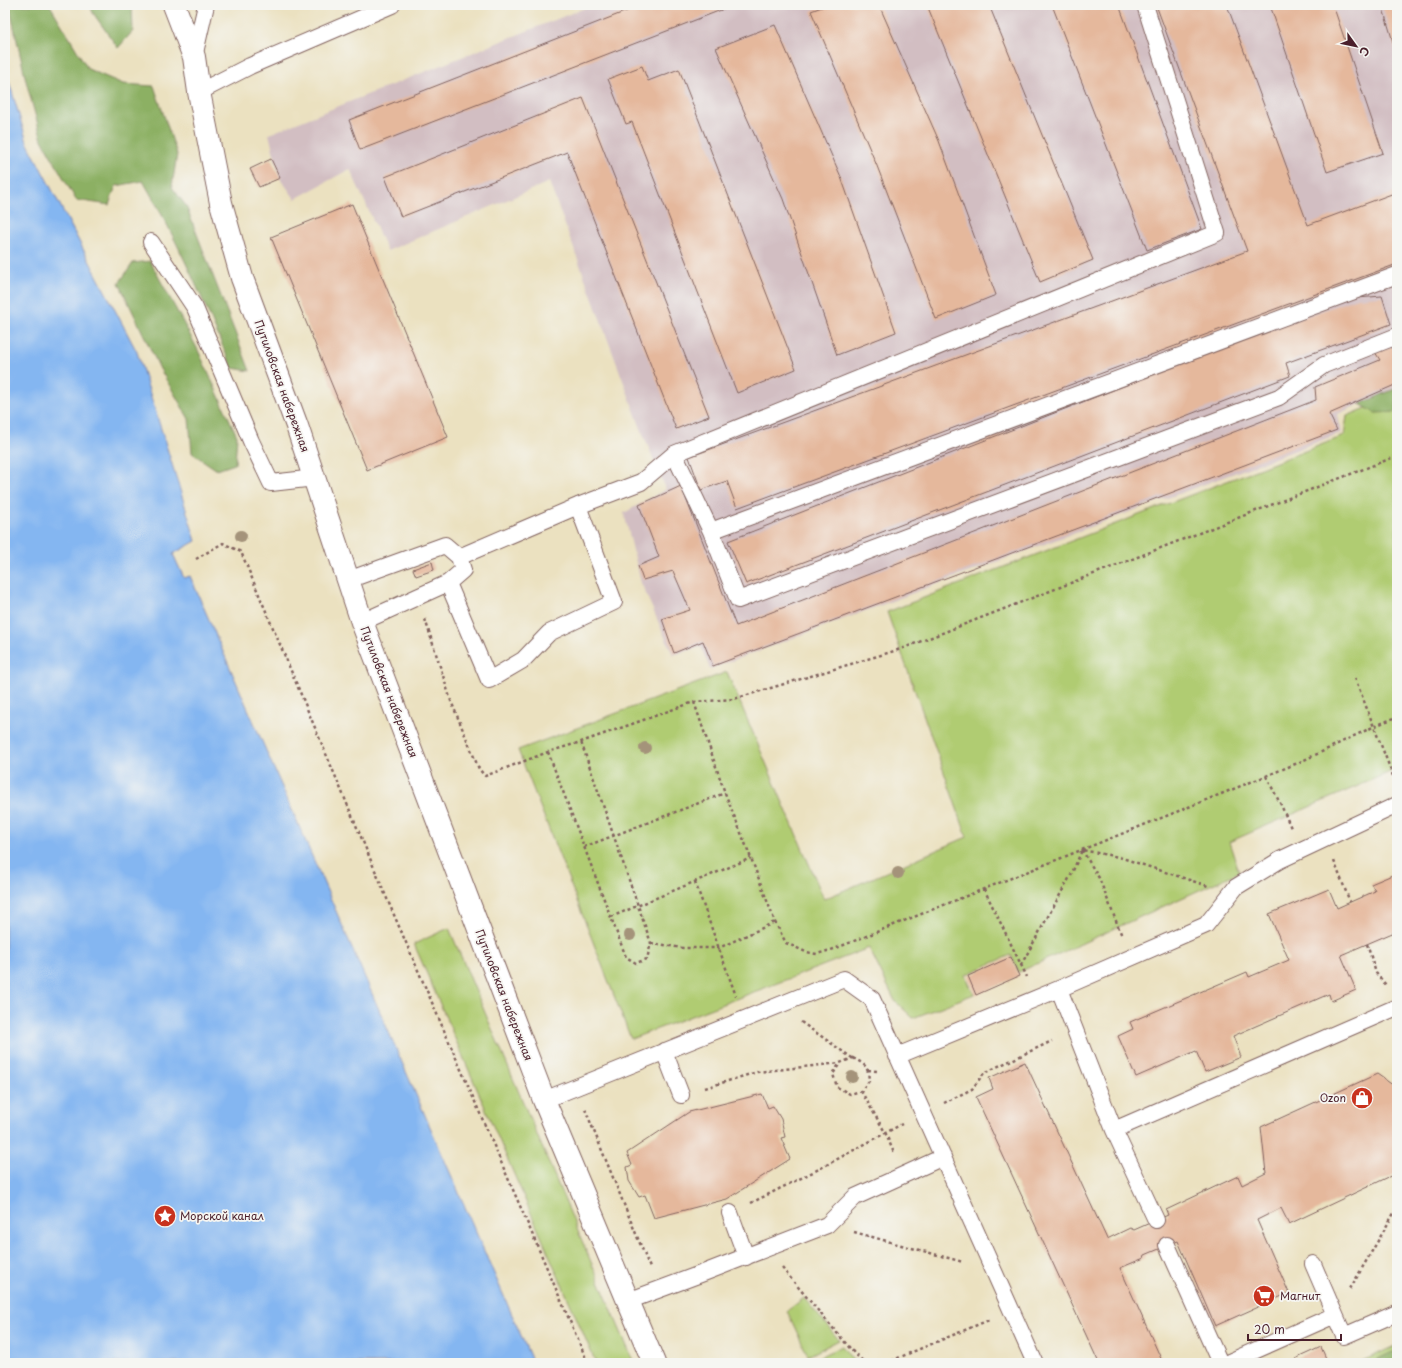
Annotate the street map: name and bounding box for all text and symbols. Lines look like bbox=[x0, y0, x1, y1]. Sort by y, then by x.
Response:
north arrow bbox=[1336, 26, 1376, 66]
text: С bbox=[1355, 44, 1374, 60]
street label: Путиловская набережная bbox=[251, 317, 314, 454]
street label: Путиловская набережная bbox=[357, 624, 422, 760]
street label: Путиловская набережная bbox=[472, 927, 537, 1063]
shop icon: Ozon bbox=[1349, 1085, 1375, 1111]
place label: Ozon bbox=[1320, 1089, 1346, 1106]
place icon: Морской канал bbox=[152, 1203, 178, 1229]
place label: Морской канал bbox=[180, 1207, 264, 1224]
supermarket icon: Магнит bbox=[1251, 1283, 1277, 1309]
place label: Магнит bbox=[1280, 1287, 1321, 1304]
scale bar bbox=[1248, 1316, 1341, 1342]
text: 20 m bbox=[1254, 1320, 1285, 1338]

